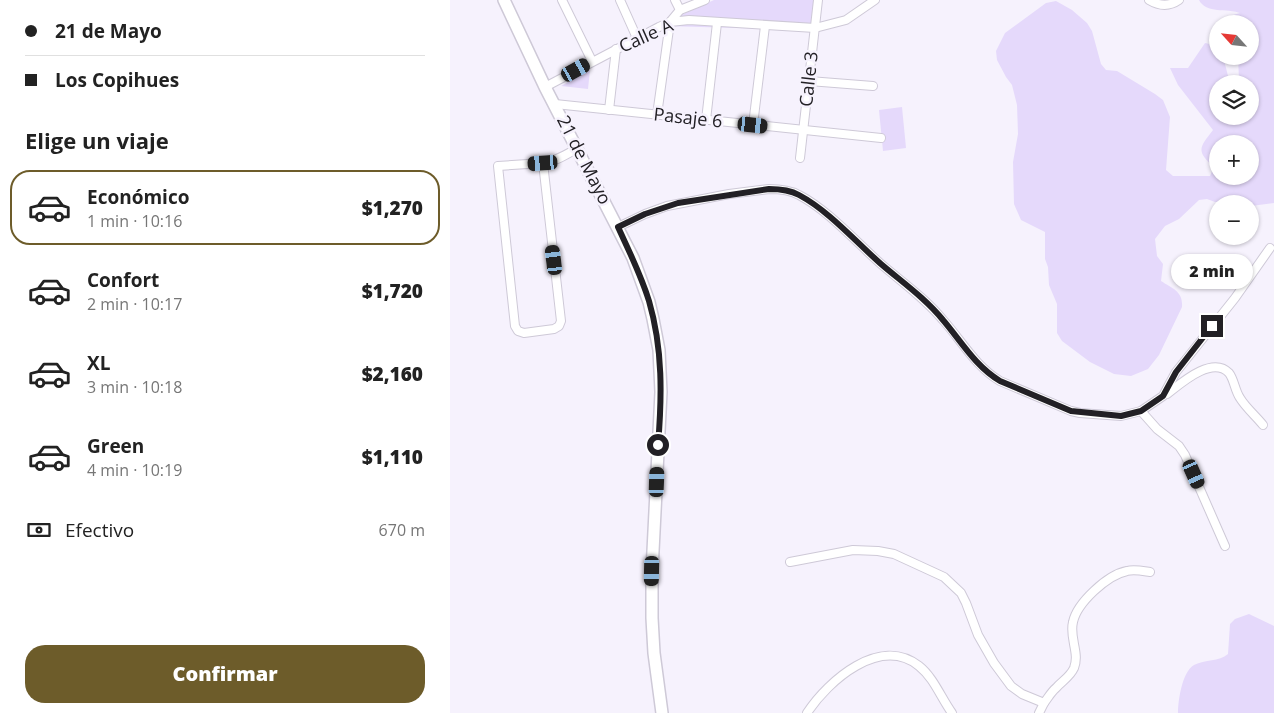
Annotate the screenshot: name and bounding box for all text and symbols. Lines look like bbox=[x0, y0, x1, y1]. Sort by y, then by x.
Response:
street label: Calle A bbox=[615, 12, 677, 58]
north arrow bbox=[1209, 15, 1259, 65]
map controls bbox=[1209, 15, 1259, 245]
text: 21 de Mayo bbox=[55, 18, 162, 44]
street label: Calle 3 bbox=[793, 50, 823, 108]
car bbox=[559, 56, 592, 84]
text: Los Copihues bbox=[55, 67, 179, 93]
button: layers bbox=[1209, 75, 1259, 125]
street label: Pasaje 6 bbox=[653, 101, 724, 133]
street label: 21 de Mayo bbox=[552, 111, 618, 208]
car bbox=[737, 116, 768, 134]
text: Elige un viaje bbox=[25, 125, 169, 155]
button: + bbox=[1209, 135, 1259, 185]
car bbox=[527, 154, 558, 172]
text: Económico bbox=[87, 184, 189, 210]
icon: car bbox=[27, 185, 72, 230]
text: $1,270 bbox=[362, 195, 423, 221]
button: − bbox=[1209, 195, 1259, 245]
text: 1 min · 10:16 bbox=[87, 210, 182, 232]
car bbox=[544, 244, 563, 276]
callout: 2 min bbox=[1171, 254, 1253, 288]
text: 2 min bbox=[1189, 260, 1235, 282]
text: Confort bbox=[87, 267, 159, 293]
icon: car bbox=[27, 268, 72, 313]
text: $1,720 bbox=[362, 278, 423, 304]
text: 2 min · 10:17 bbox=[87, 293, 182, 315]
route end bbox=[1201, 315, 1223, 337]
text: XL bbox=[87, 350, 110, 376]
icon: car bbox=[27, 351, 72, 396]
text: $2,160 bbox=[362, 361, 423, 387]
text: 3 min · 10:18 bbox=[87, 376, 182, 398]
text: Green bbox=[87, 433, 144, 459]
icon: car bbox=[27, 434, 72, 479]
route start bbox=[647, 434, 669, 456]
text: $1,110 bbox=[362, 444, 423, 470]
car bbox=[1181, 457, 1206, 491]
text: 4 min · 10:19 bbox=[87, 459, 182, 481]
car bbox=[648, 467, 665, 497]
icon: cash bbox=[25, 516, 53, 544]
text: Efectivo bbox=[65, 517, 134, 543]
text: 670 m bbox=[379, 519, 425, 541]
car bbox=[644, 556, 659, 586]
button: Confirmar bbox=[25, 645, 425, 703]

